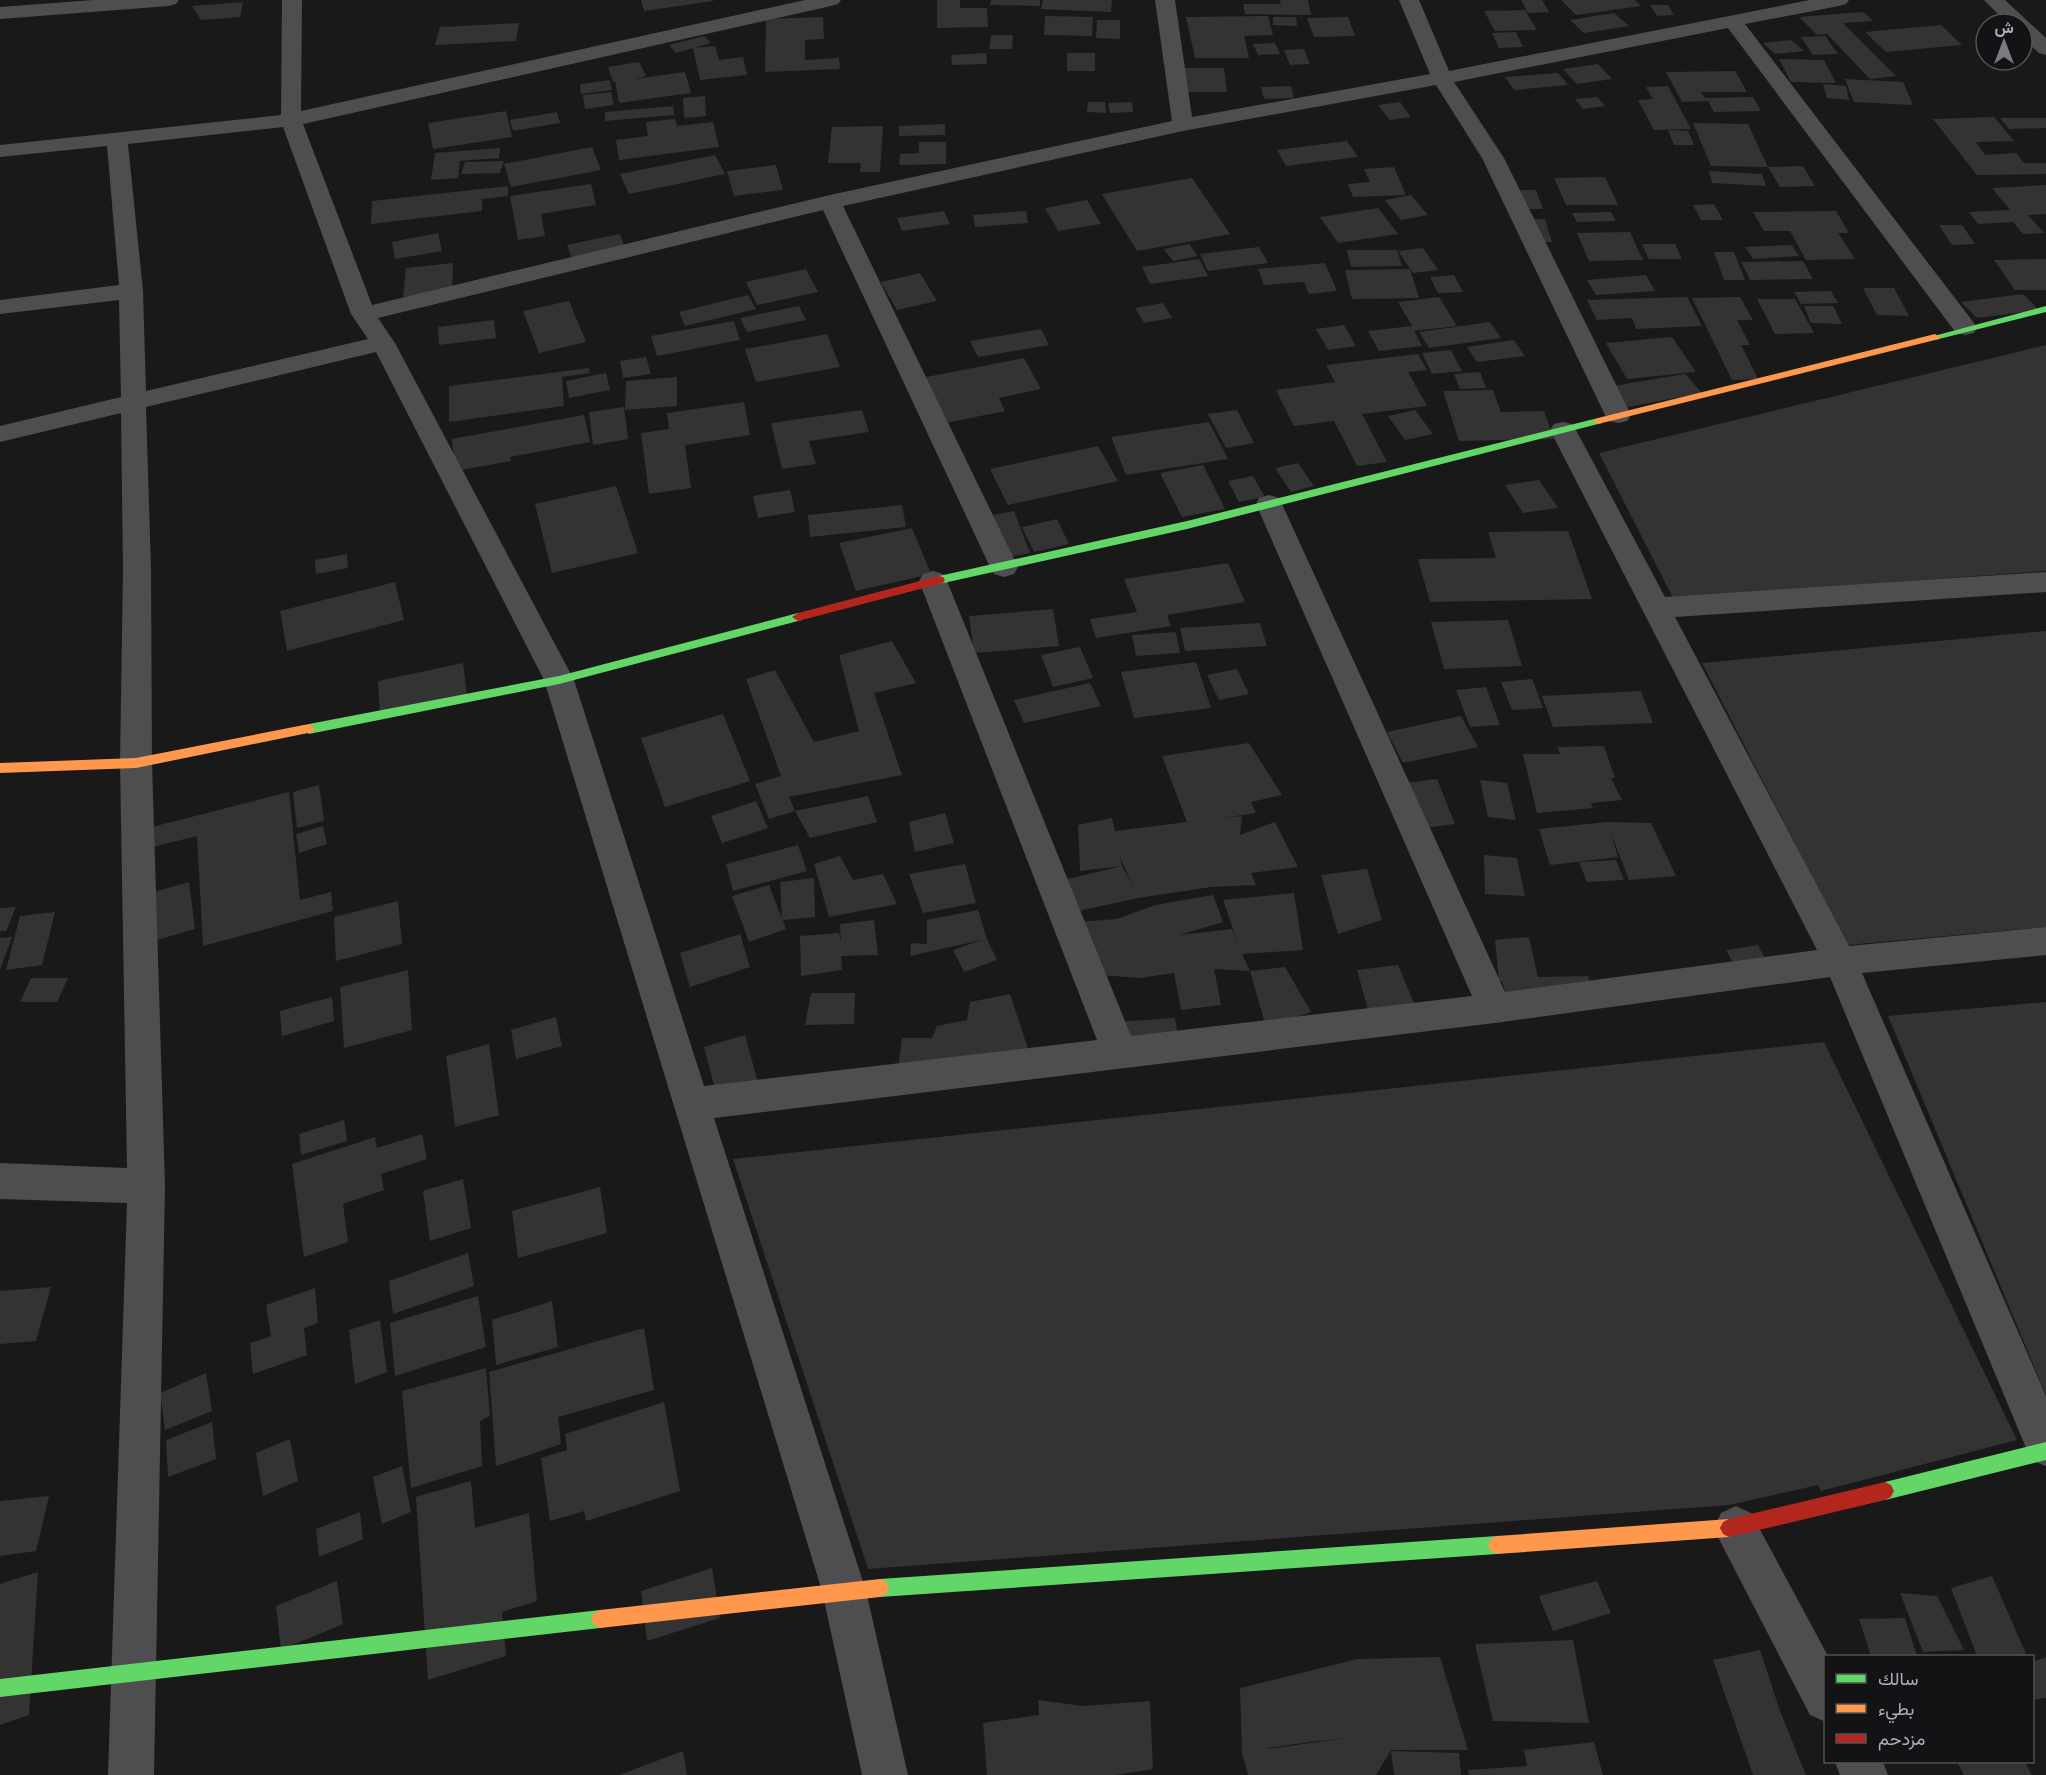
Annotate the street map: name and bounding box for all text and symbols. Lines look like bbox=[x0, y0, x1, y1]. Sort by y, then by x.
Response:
north arrow bbox=[1974, 12, 2034, 72]
text: ش bbox=[1994, 17, 2014, 39]
legend bbox=[1824, 1655, 2034, 1763]
text: سالك bbox=[1878, 1667, 1918, 1692]
text: بطيء bbox=[1878, 1697, 1914, 1724]
text: مزدحم bbox=[1878, 1727, 1925, 1752]

